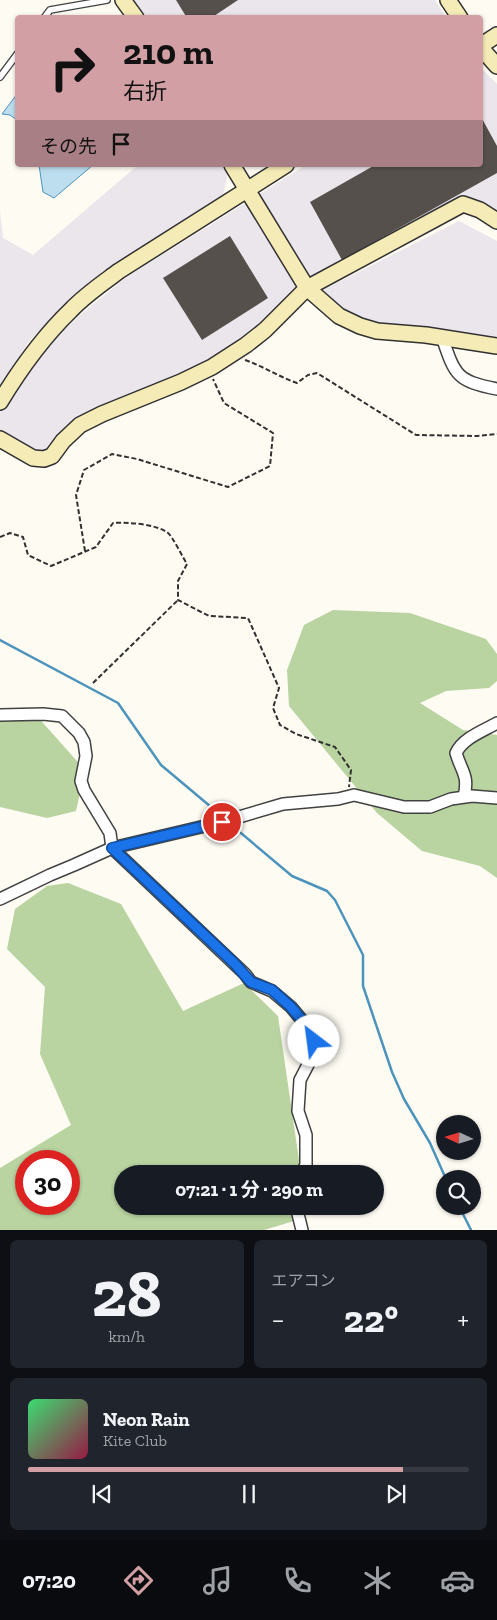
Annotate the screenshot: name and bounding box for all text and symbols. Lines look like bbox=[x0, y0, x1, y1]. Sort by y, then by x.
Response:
text: 210 m bbox=[123, 31, 213, 73]
icon: right bbox=[40, 35, 105, 100]
text: 右折 bbox=[123, 78, 167, 105]
icon: arrive bbox=[107, 130, 135, 158]
text: その先 bbox=[40, 135, 97, 158]
pin bbox=[201, 801, 243, 843]
icon: arrive bbox=[208, 808, 236, 836]
position arrow bbox=[287, 1014, 339, 1066]
north arrow bbox=[436, 1115, 481, 1160]
map controls bbox=[436, 1115, 481, 1215]
speed limit sign: 30 bbox=[15, 1150, 80, 1215]
button: search bbox=[436, 1170, 481, 1215]
text: 07:21 · 1 分 · 290 m bbox=[175, 1178, 323, 1201]
text: 28 bbox=[92, 1255, 162, 1333]
text: エアコン bbox=[272, 1271, 336, 1290]
text: 22° bbox=[344, 1296, 398, 1342]
text: − bbox=[272, 1303, 285, 1336]
text: + bbox=[457, 1303, 469, 1336]
text: km/h bbox=[108, 1327, 145, 1346]
text: Neon Rain bbox=[103, 1408, 190, 1431]
text: Kite Club bbox=[103, 1431, 167, 1450]
icon: previous bbox=[88, 1480, 116, 1508]
icon: pause bbox=[235, 1480, 263, 1508]
icon: next bbox=[382, 1480, 410, 1508]
icon: directions bbox=[121, 1563, 156, 1598]
icon: music bbox=[200, 1563, 235, 1598]
icon: phone bbox=[280, 1563, 315, 1598]
icon: climate bbox=[360, 1563, 395, 1598]
icon: car bbox=[440, 1563, 475, 1598]
text: 07:20 bbox=[22, 1567, 76, 1594]

